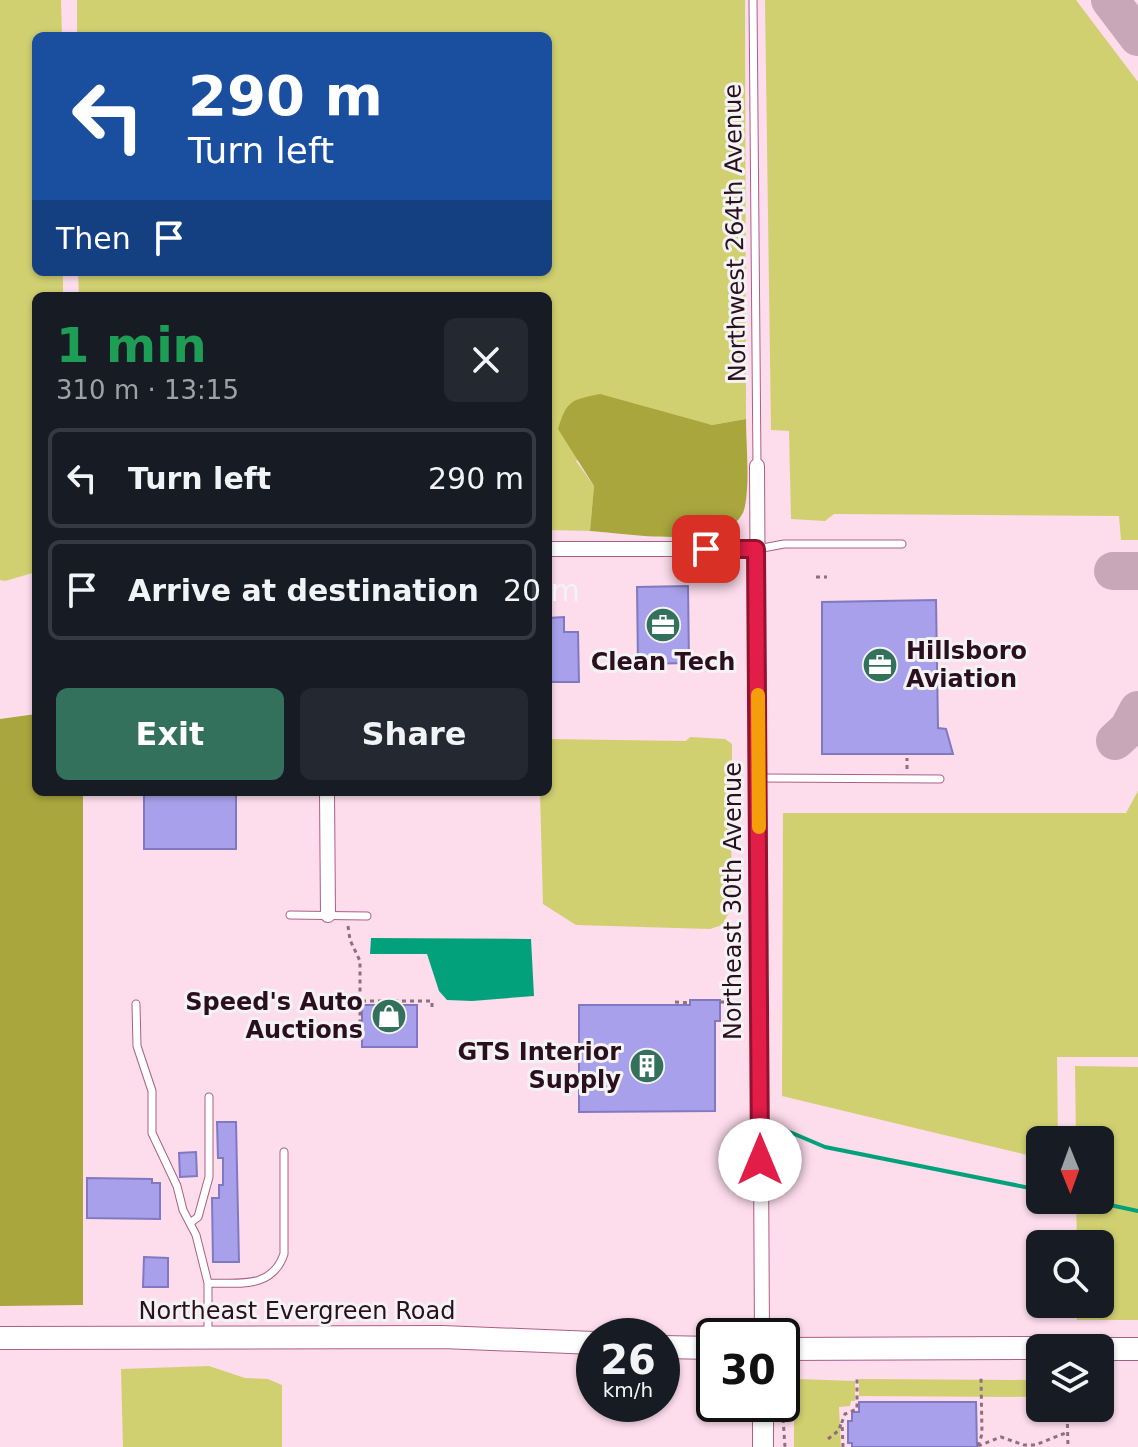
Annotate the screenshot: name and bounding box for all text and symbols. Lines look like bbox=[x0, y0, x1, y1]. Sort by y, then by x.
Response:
text: 290 m bbox=[188, 63, 383, 128]
icon: left bbox=[56, 64, 160, 168]
street label: Northwest 264th Avenue bbox=[718, 84, 752, 382]
text: Turn left bbox=[188, 130, 334, 171]
icon: arrive bbox=[147, 216, 191, 260]
text: Then bbox=[56, 221, 131, 256]
text: 1 min bbox=[56, 317, 207, 373]
button: close bbox=[444, 318, 528, 402]
text: 310 m · 13:15 bbox=[56, 375, 239, 405]
icon: left bbox=[60, 456, 104, 500]
text: Turn left bbox=[128, 461, 271, 496]
text: 290 m bbox=[428, 461, 524, 496]
pin bbox=[672, 515, 740, 583]
icon: arrive bbox=[684, 527, 728, 571]
icon: arrive bbox=[60, 568, 104, 612]
text: Arrive at destination bbox=[128, 573, 479, 608]
text: 20 m bbox=[503, 573, 580, 608]
office icon: Clean Tech bbox=[644, 606, 682, 644]
place label: Hillsboro Aviation bbox=[906, 637, 1027, 693]
office icon: Hillsboro Aviation bbox=[861, 646, 899, 684]
place label: Clean Tech bbox=[591, 648, 735, 676]
button: Exit bbox=[56, 688, 284, 780]
button: Share bbox=[300, 688, 528, 780]
street label: Northeast 30th Avenue bbox=[719, 762, 747, 1040]
place label: Speed's Auto Auctions bbox=[185, 988, 363, 1044]
shop icon: Speed's Auto Auctions bbox=[370, 997, 408, 1035]
place label: GTS Interior Supply bbox=[458, 1038, 621, 1094]
building icon: GTS Interior Supply bbox=[628, 1047, 666, 1085]
position arrow bbox=[718, 1118, 802, 1202]
north arrow bbox=[1026, 1126, 1114, 1214]
map controls bbox=[1026, 1126, 1114, 1422]
button: search bbox=[1026, 1230, 1114, 1318]
street label: Northeast Evergreen Road bbox=[139, 1297, 455, 1325]
speed limit sign: 30 bbox=[696, 1318, 800, 1422]
button: layers bbox=[1026, 1334, 1114, 1422]
text: 26 bbox=[600, 1337, 656, 1383]
text: km/h bbox=[603, 1378, 653, 1402]

